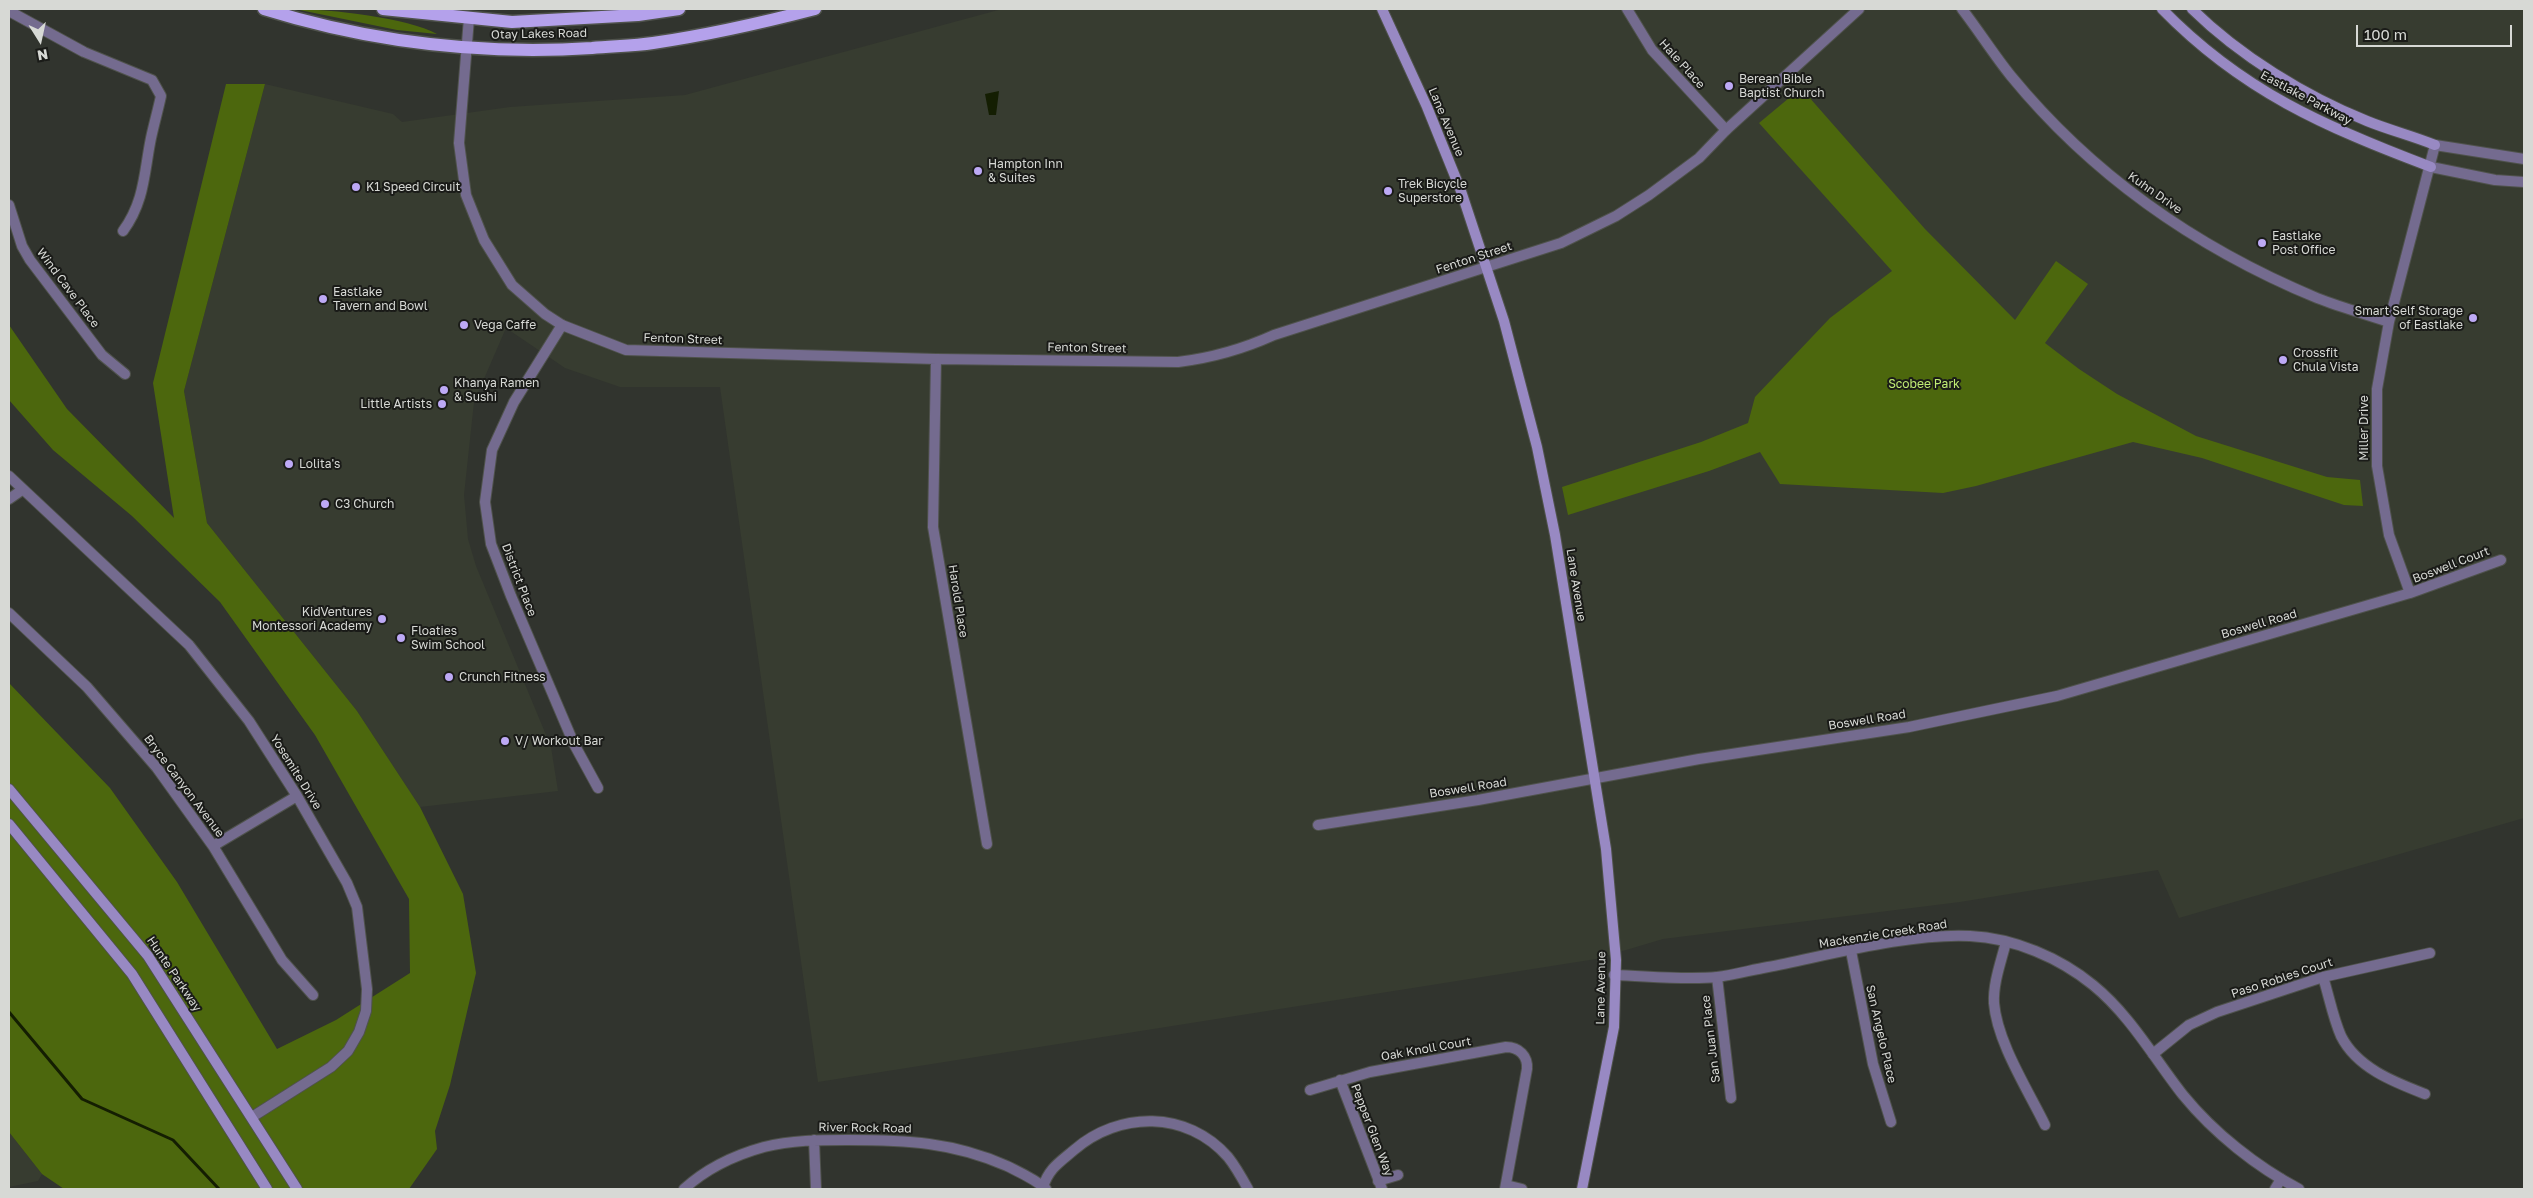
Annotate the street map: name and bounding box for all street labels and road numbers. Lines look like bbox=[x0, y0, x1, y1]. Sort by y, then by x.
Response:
street label: Otay Lakes Road bbox=[491, 26, 587, 42]
street label: Hale Place bbox=[1656, 36, 1708, 92]
street label: Eastlake Parkway bbox=[2258, 68, 2354, 128]
street label: Lane Avenue bbox=[1425, 85, 1467, 159]
street label: Kuhn Drive bbox=[2125, 169, 2185, 217]
street label: Fenton Street bbox=[1434, 239, 1514, 277]
street label: Wind Cave Place bbox=[33, 245, 103, 331]
street label: Fenton Street bbox=[643, 330, 723, 348]
street label: Fenton Street bbox=[1047, 340, 1127, 356]
street label: Miller Drive bbox=[2357, 395, 2371, 461]
street label: District Place bbox=[498, 541, 540, 619]
street label: Boswell Court bbox=[2411, 544, 2491, 586]
street label: Lane Avenue bbox=[1563, 548, 1589, 622]
street label: Harold Place bbox=[945, 563, 971, 639]
street label: Boswell Road bbox=[2219, 606, 2299, 642]
street label: Boswell Road bbox=[1827, 707, 1907, 733]
street label: Bryce Canyon Avenue bbox=[141, 732, 227, 840]
street label: Yosemite Drive bbox=[267, 732, 325, 812]
street label: Boswell Road bbox=[1428, 775, 1508, 801]
street label: Mackenzie Creek Road bbox=[1818, 917, 1948, 951]
street label: Hunte Parkway bbox=[144, 934, 204, 1014]
street label: Lane Avenue bbox=[1593, 951, 1609, 1025]
street label: Paso Robles Court bbox=[2229, 955, 2335, 1001]
street label: San Angelo Place bbox=[1863, 983, 1899, 1085]
street label: San Juan Place bbox=[1698, 995, 1724, 1083]
street label: Oak Knoll Court bbox=[1380, 1034, 1472, 1064]
street label: Pepper Glen Way bbox=[1348, 1082, 1396, 1178]
street label: River Rock Road bbox=[818, 1120, 912, 1136]

